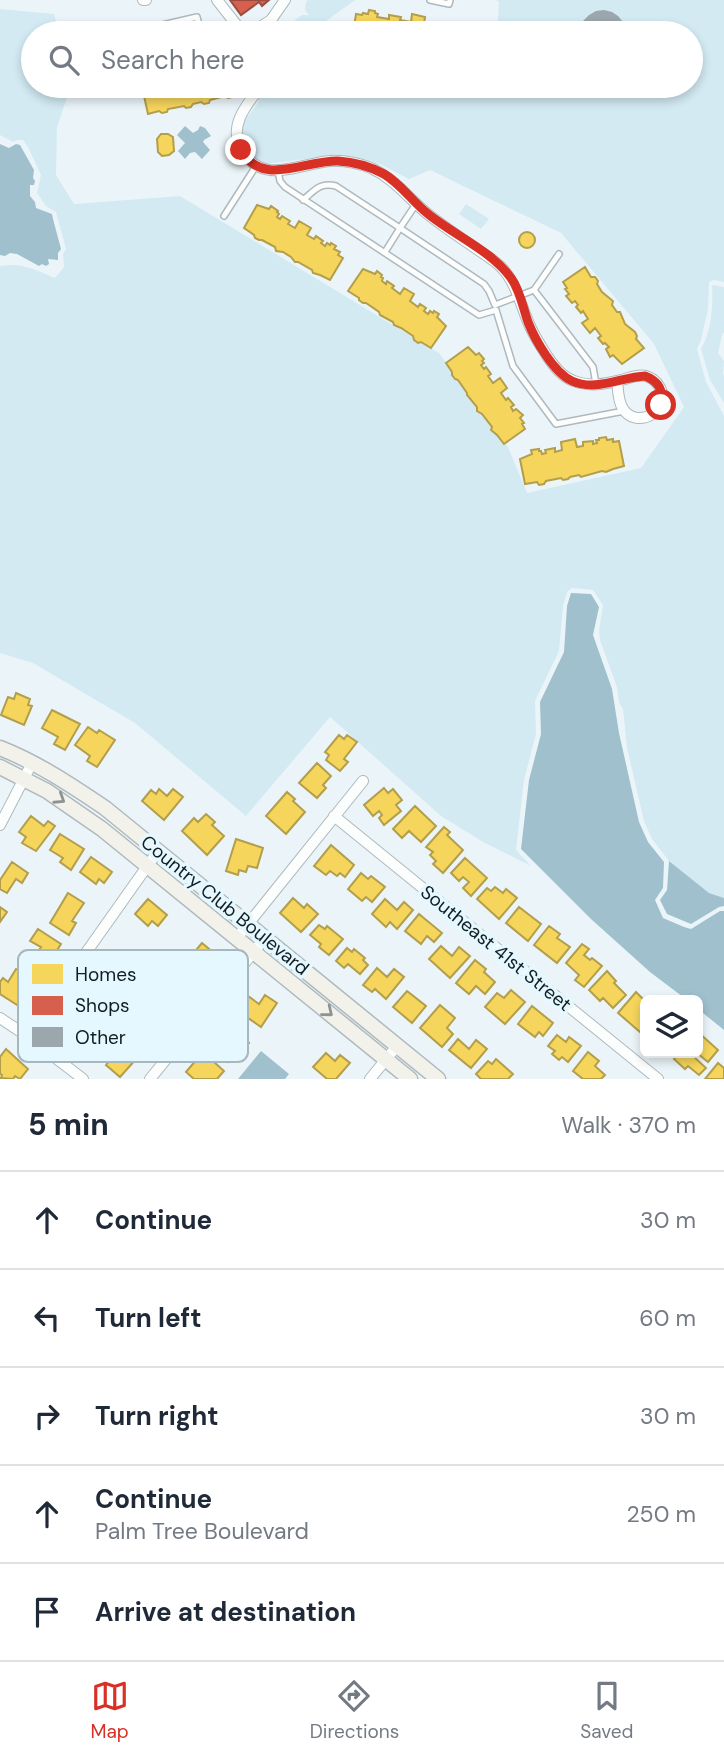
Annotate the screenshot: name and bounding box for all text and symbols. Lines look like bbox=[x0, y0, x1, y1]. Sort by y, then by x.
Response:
search box bbox=[21, 21, 703, 98]
icon: search bbox=[45, 41, 83, 79]
text: Search here bbox=[101, 43, 244, 77]
route end bbox=[225, 134, 256, 165]
route start bbox=[645, 389, 676, 420]
one-way arrow bbox=[52, 791, 65, 804]
street label: Country Club Boulevard bbox=[136, 829, 314, 981]
street label: Southeast 41st Street bbox=[415, 879, 577, 1017]
legend bbox=[18, 950, 248, 1062]
text: Homes bbox=[75, 962, 136, 987]
text: Shops bbox=[75, 993, 130, 1018]
map controls bbox=[640, 995, 703, 1058]
button: layers bbox=[640, 995, 703, 1058]
one-way arrow bbox=[319, 1004, 332, 1016]
text: Other bbox=[75, 1025, 126, 1050]
text: 5 min bbox=[28, 1105, 109, 1144]
text: Walk · 370 m bbox=[561, 1110, 696, 1140]
icon: ahead bbox=[28, 1201, 66, 1239]
text: Continue bbox=[95, 1203, 212, 1237]
text: 30 m bbox=[640, 1205, 696, 1235]
icon: left bbox=[28, 1299, 66, 1337]
text: Turn left bbox=[95, 1301, 202, 1335]
text: 60 m bbox=[639, 1303, 696, 1333]
icon: right bbox=[28, 1397, 66, 1435]
text: Turn right bbox=[95, 1399, 219, 1433]
text: 30 m bbox=[640, 1401, 696, 1431]
text: Continue bbox=[95, 1482, 212, 1516]
icon: ahead bbox=[28, 1495, 66, 1533]
text: 250 m bbox=[626, 1499, 696, 1529]
text: Palm Tree Boulevard bbox=[95, 1516, 309, 1546]
icon: arrive bbox=[28, 1593, 66, 1631]
text: Arrive at destination bbox=[95, 1595, 356, 1629]
tab: Map bbox=[91, 1677, 129, 1744]
tab: Directions bbox=[310, 1677, 399, 1744]
tab: Saved bbox=[580, 1677, 633, 1744]

